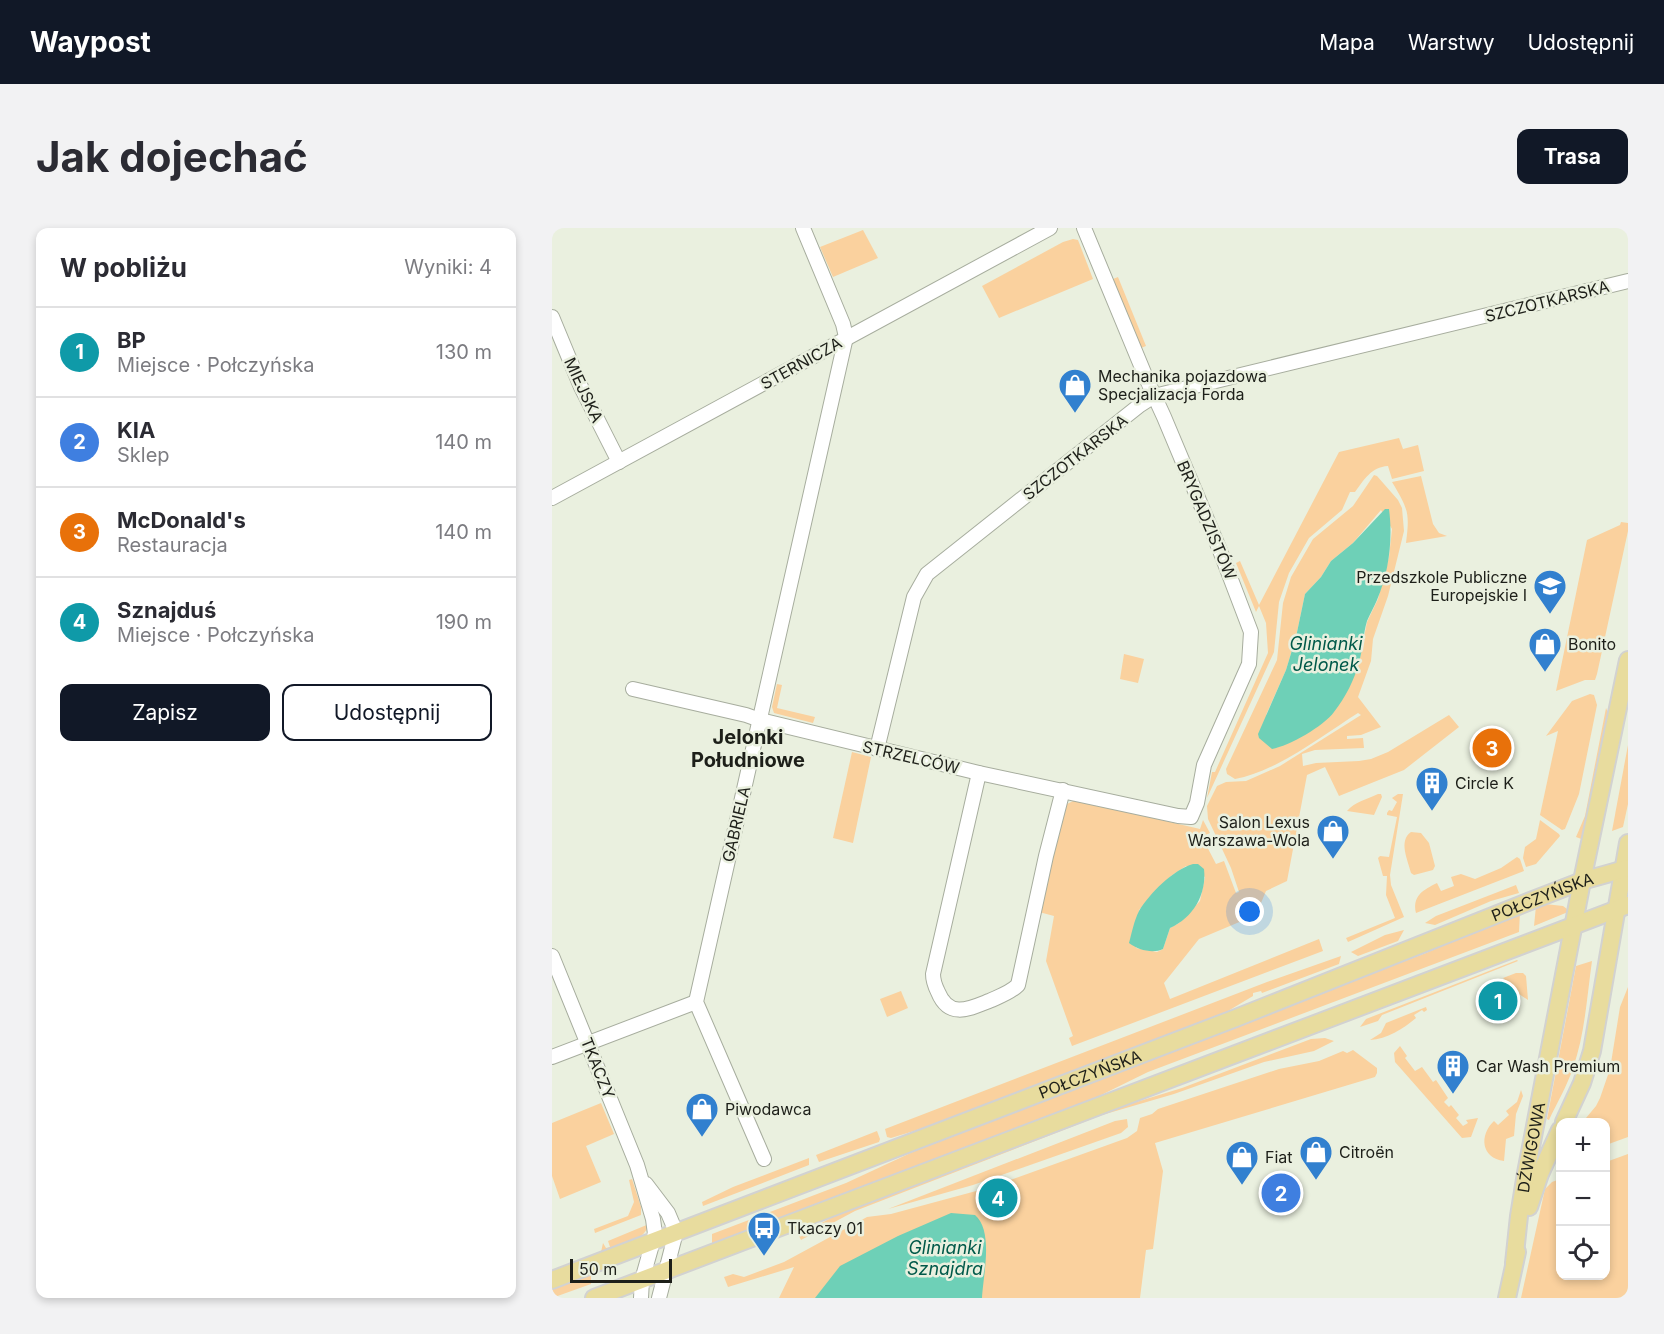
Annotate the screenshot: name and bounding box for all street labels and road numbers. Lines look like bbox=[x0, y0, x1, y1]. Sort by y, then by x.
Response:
street label: SZCZOTKARSKA bbox=[1483, 276, 1611, 326]
street label: STERNICZA bbox=[757, 333, 845, 393]
street label: MIEJSKA bbox=[560, 354, 608, 426]
street label: SZCZOTKARSKA bbox=[1019, 410, 1131, 504]
street label: BRYGADZISTÓW bbox=[1173, 457, 1241, 583]
street label: STRZELCÓW bbox=[861, 736, 962, 778]
street label: GABRIELA bbox=[718, 784, 754, 864]
street label: POŁCZYŃSKA bbox=[1488, 868, 1596, 926]
street label: TKACZY bbox=[577, 1034, 619, 1102]
street label: POŁCZYŃSKA bbox=[1036, 1045, 1144, 1103]
street label: DŹWIGOWA bbox=[1513, 1100, 1549, 1194]

